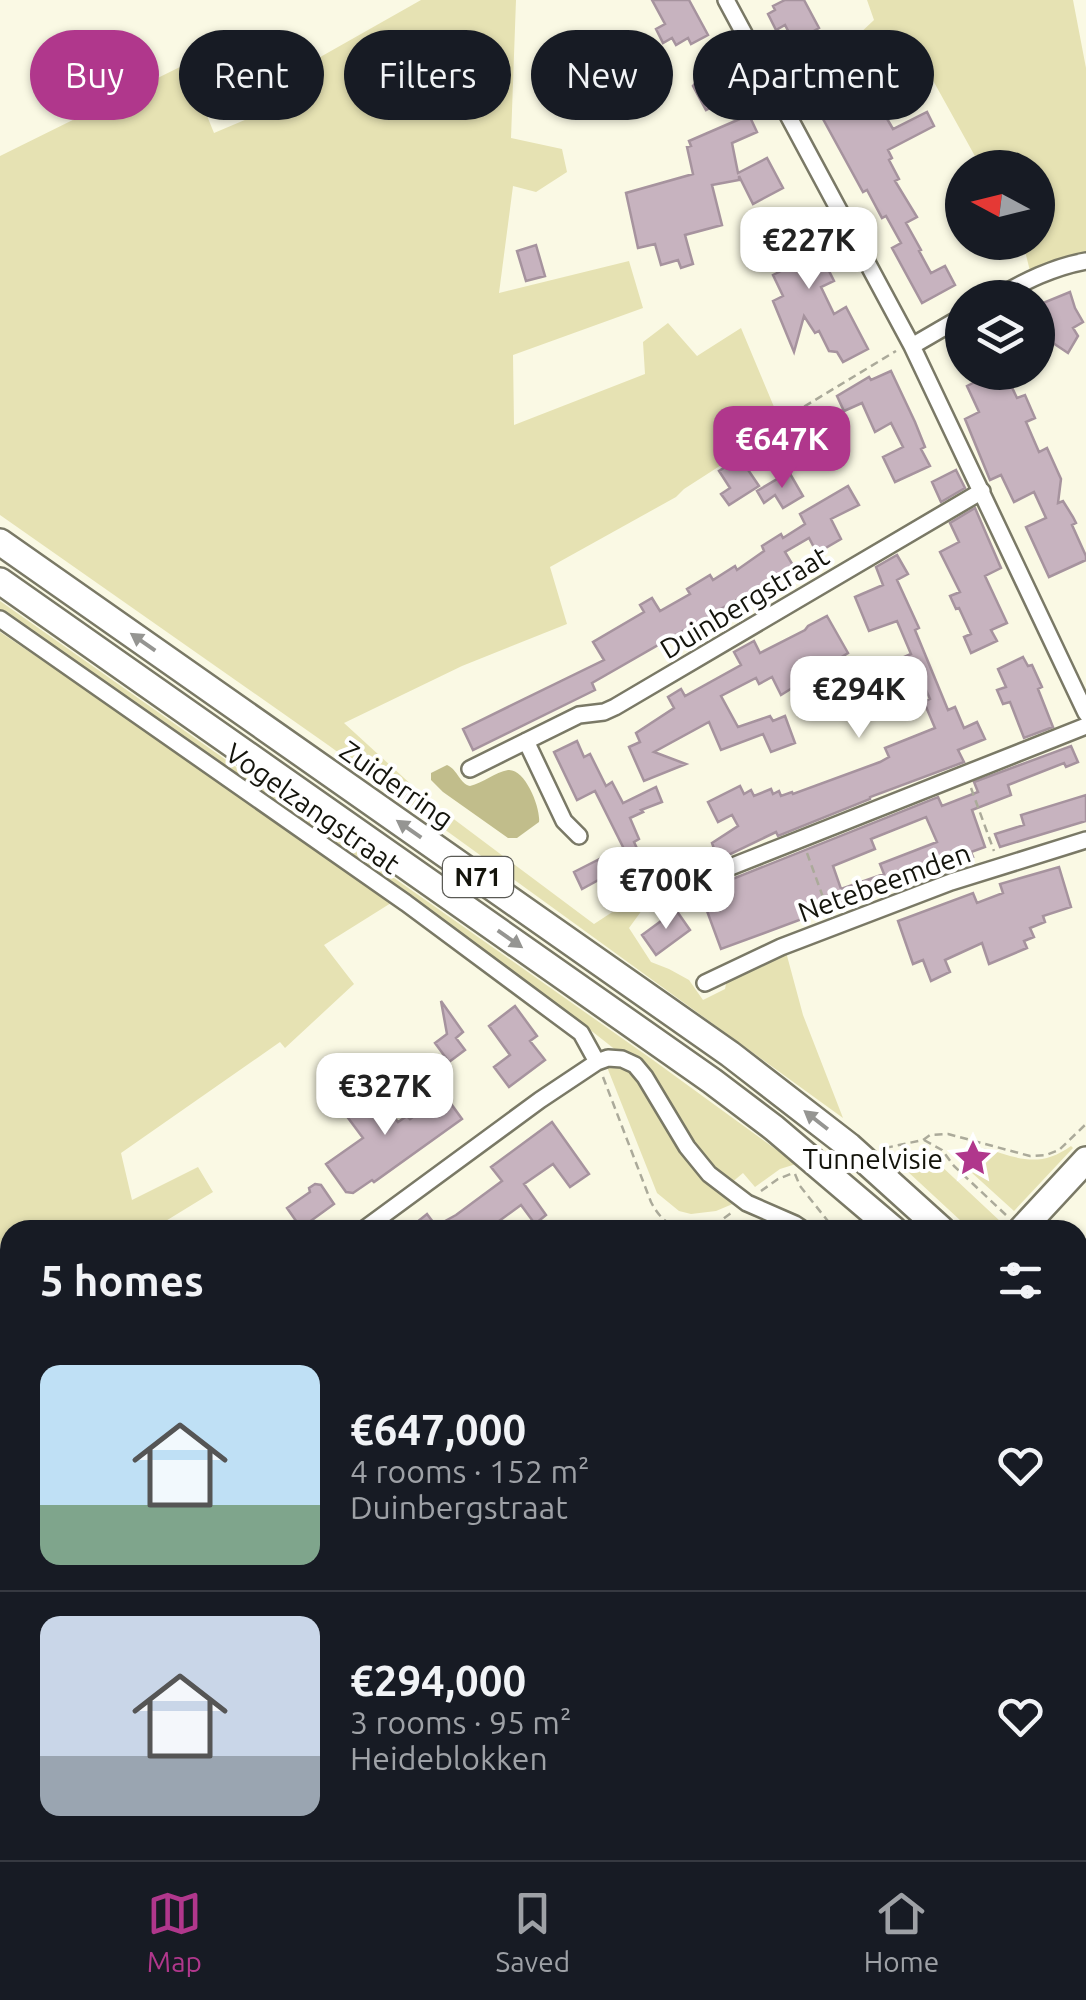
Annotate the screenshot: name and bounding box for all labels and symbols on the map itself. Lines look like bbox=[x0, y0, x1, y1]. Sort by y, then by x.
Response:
north arrow bbox=[945, 150, 1055, 260]
pin: €227K bbox=[739, 207, 879, 292]
pin: €647K bbox=[712, 406, 852, 491]
street label: Duinbergstraat bbox=[654, 540, 834, 664]
one-way arrow bbox=[130, 633, 157, 652]
pin: €294K bbox=[789, 656, 929, 741]
street label: Zuiderring bbox=[335, 734, 459, 834]
street label: Vogelzangstraat bbox=[220, 737, 406, 879]
one-way arrow bbox=[396, 820, 423, 839]
street label: Netebeemden bbox=[794, 836, 974, 928]
pin: €700K bbox=[596, 847, 736, 932]
road number: N71 bbox=[443, 857, 513, 897]
one-way arrow bbox=[496, 929, 523, 948]
pin: €327K bbox=[315, 1053, 455, 1138]
one-way arrow bbox=[803, 1110, 829, 1130]
place icon: Tunnelvisie bbox=[952, 1137, 994, 1179]
place label: Tunnelvisie bbox=[803, 1143, 943, 1174]

